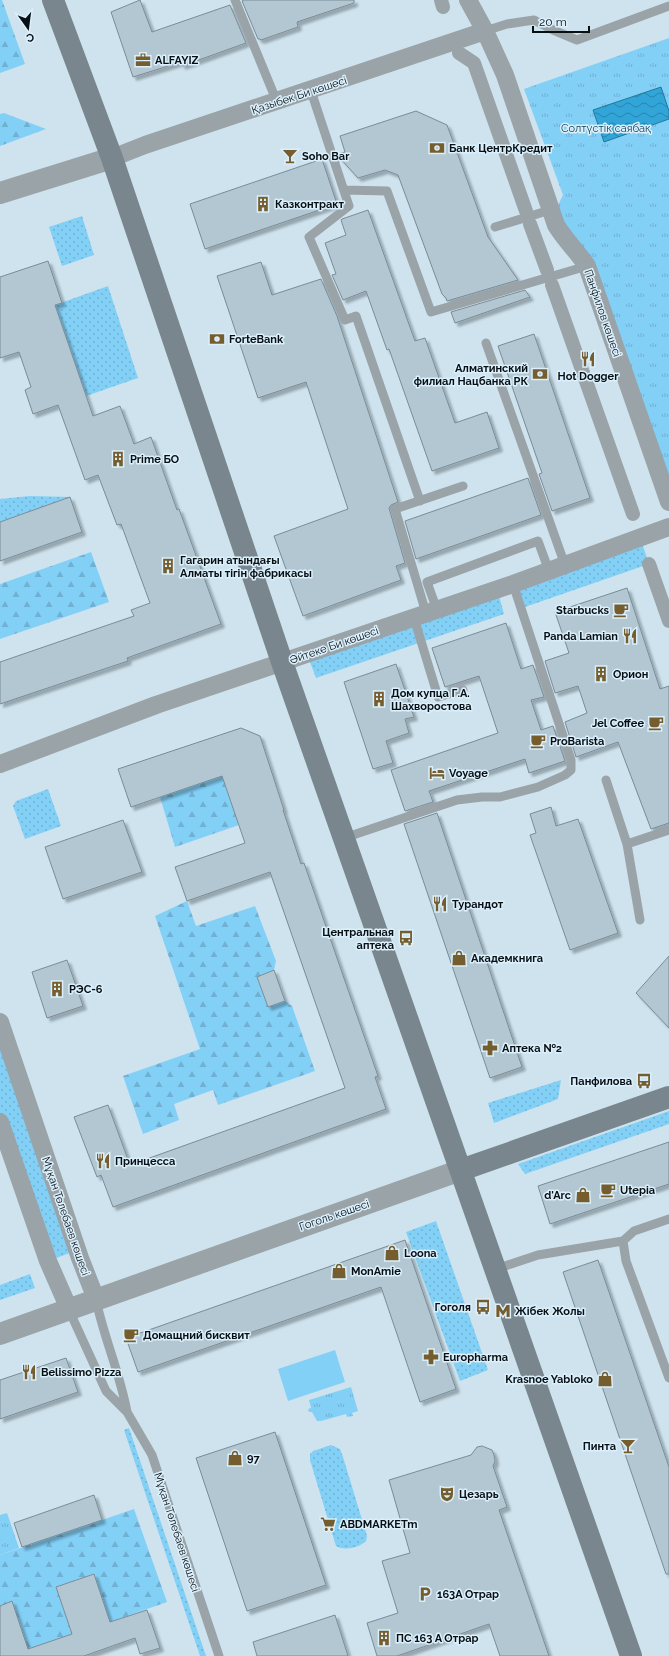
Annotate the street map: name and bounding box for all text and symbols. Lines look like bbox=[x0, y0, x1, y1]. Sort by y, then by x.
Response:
north arrow bbox=[8, 8, 48, 48]
scale bar bbox=[533, 8, 589, 34]
text: 20 m bbox=[539, 15, 567, 29]
text: С bbox=[25, 30, 36, 45]
office icon: ALFAYIZ bbox=[134, 51, 152, 69]
place label: ALFAYIZ bbox=[155, 54, 199, 67]
street label: Қазыбек Би көшесі bbox=[250, 74, 348, 117]
park label: Солтүстік саябақ bbox=[561, 122, 651, 135]
bank icon: Банк ЦентрКредит bbox=[428, 139, 446, 157]
place label: Банк ЦентрКредит bbox=[449, 142, 553, 155]
bar icon: Soho Bar bbox=[281, 147, 299, 165]
place label: Soho Bar bbox=[302, 150, 350, 163]
building icon: Казконтракт bbox=[254, 195, 272, 213]
place label: Казконтракт bbox=[275, 198, 345, 211]
street label: Панфилов көшесі bbox=[581, 268, 624, 359]
bank icon: ForteBank bbox=[208, 330, 226, 348]
place label: ForteBank bbox=[229, 333, 284, 346]
restaurant icon: Hot Dogger bbox=[579, 350, 597, 368]
place label: Алматинский филиал Нацбанка РК bbox=[414, 362, 528, 388]
bank icon: Алматинский филиал Нацбанка РК bbox=[531, 365, 549, 383]
place label: Hot Dogger bbox=[558, 370, 619, 383]
building icon: Prime БО bbox=[109, 450, 127, 468]
place label: Prime БО bbox=[130, 453, 179, 466]
place label: Гагарин атындағы Алматы тігін фабрикасы bbox=[180, 554, 312, 580]
building icon: Гагарин атындағы Алматы тігін фабрикасы bbox=[159, 557, 177, 575]
cafe icon: Starbucks bbox=[612, 601, 630, 619]
place label: Starbucks bbox=[556, 604, 610, 617]
street label: Әйтеке Би көшесі bbox=[288, 624, 380, 667]
restaurant icon: Panda Lamian bbox=[621, 627, 639, 645]
place label: Panda Lamian bbox=[543, 630, 618, 643]
building icon: Орион bbox=[592, 665, 610, 683]
place label: Орион bbox=[613, 668, 648, 681]
place label: Дом купца Г.А. Шахворостова bbox=[391, 687, 472, 713]
building icon: Дом купца Г.А. Шахворостова bbox=[370, 690, 388, 708]
cafe icon: Jel Coffee bbox=[647, 714, 665, 732]
place label: Jel Coffee bbox=[592, 717, 644, 730]
cafe icon: ProBarista bbox=[529, 732, 547, 750]
place label: ProBarista bbox=[550, 735, 604, 748]
hotel icon: Voyage bbox=[428, 764, 446, 782]
place label: Voyage bbox=[449, 767, 488, 780]
restaurant icon: Турандот bbox=[431, 895, 449, 913]
place label: Турандот bbox=[452, 898, 504, 911]
place label: Центральная аптека bbox=[322, 926, 394, 952]
bus stop icon: Центральная аптека bbox=[397, 929, 415, 947]
shop icon: Академкнига bbox=[450, 949, 468, 967]
place label: Академкнига bbox=[471, 952, 543, 965]
building icon: РЭС-6 bbox=[48, 980, 66, 998]
place label: РЭС-6 bbox=[69, 983, 103, 996]
pharmacy icon: Аптека №2 bbox=[481, 1039, 499, 1057]
place label: Аптека №2 bbox=[502, 1042, 562, 1055]
bus stop icon: Панфилова bbox=[635, 1072, 653, 1090]
place label: Панфилова bbox=[570, 1075, 632, 1088]
restaurant icon: Принцесса bbox=[94, 1152, 112, 1170]
street label: Мұқан Төлебаев көшесі bbox=[39, 1155, 92, 1277]
place label: Принцесса bbox=[115, 1155, 175, 1168]
cafe icon: Utepia bbox=[599, 1181, 617, 1199]
place label: Utepia bbox=[620, 1184, 655, 1197]
shop icon: d'Arc bbox=[574, 1186, 592, 1204]
place label: d'Arc bbox=[544, 1189, 571, 1202]
street label: Гоголь көшесі bbox=[297, 1197, 371, 1234]
shop icon: Loona bbox=[383, 1244, 401, 1262]
place label: Loona bbox=[404, 1247, 437, 1260]
shop icon: MonAmie bbox=[330, 1262, 348, 1280]
place label: MonAmie bbox=[351, 1265, 401, 1278]
bus stop icon: Гоголя bbox=[474, 1298, 492, 1316]
place label: Гоголя bbox=[434, 1301, 471, 1314]
metro station icon: Жібек Жолы bbox=[494, 1302, 512, 1320]
place label: Жібек Жолы bbox=[515, 1305, 585, 1318]
cafe icon: Домащний бисквит bbox=[122, 1326, 140, 1344]
place label: Домащний бисквит bbox=[143, 1329, 250, 1342]
pharmacy icon: Europharma bbox=[422, 1348, 440, 1366]
place label: Europharma bbox=[443, 1351, 508, 1364]
restaurant icon: Belissimo Pizza bbox=[20, 1363, 38, 1381]
place label: Belissimo Pizza bbox=[41, 1366, 121, 1379]
shop icon: Krasnoe Yabloko bbox=[596, 1370, 614, 1388]
place label: Krasnoe Yabloko bbox=[505, 1373, 593, 1386]
bar icon: Пинта bbox=[619, 1437, 637, 1455]
place label: Пинта bbox=[583, 1440, 616, 1453]
shop icon: 97 bbox=[226, 1449, 244, 1467]
place label: 97 bbox=[247, 1452, 260, 1465]
street label: Мұқан Төлебаев көшесі bbox=[151, 1471, 202, 1593]
theatre icon: Цезарь bbox=[438, 1485, 456, 1503]
place label: Цезарь bbox=[459, 1488, 499, 1501]
supermarket icon: ABDMARKETm bbox=[319, 1515, 337, 1533]
place label: ABDMARKETm bbox=[340, 1518, 417, 1531]
parking icon: 163А Отрар bbox=[416, 1585, 434, 1603]
place label: 163А Отрар bbox=[437, 1588, 499, 1601]
building icon: ПС 163 А Отрар bbox=[375, 1629, 393, 1647]
place label: ПС 163 А Отрар bbox=[396, 1632, 478, 1645]

